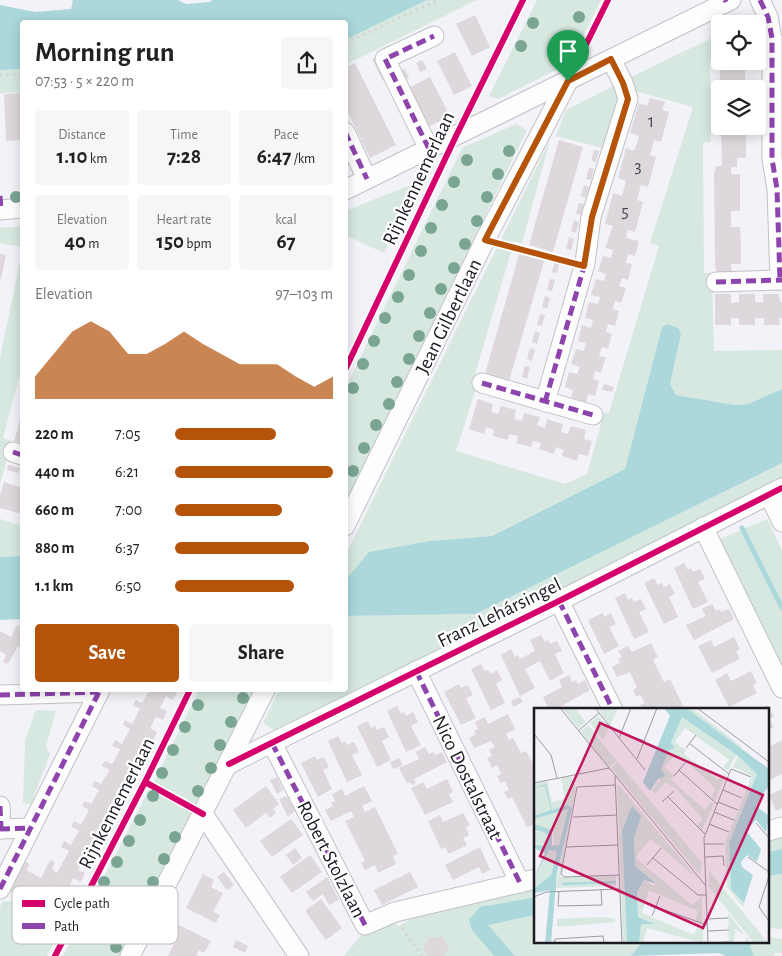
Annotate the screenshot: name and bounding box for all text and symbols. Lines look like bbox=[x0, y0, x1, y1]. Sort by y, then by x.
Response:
map controls bbox=[711, 15, 766, 135]
button: locate bbox=[711, 15, 766, 70]
pin bbox=[547, 30, 589, 81]
button: share bbox=[281, 37, 333, 89]
icon: arrive bbox=[554, 37, 582, 65]
text: Morning run bbox=[35, 39, 175, 67]
text: 07:53 · 5 × 220 m bbox=[35, 73, 134, 89]
button: layers bbox=[711, 80, 766, 135]
street label: Rijnkennemerlaan bbox=[379, 109, 459, 248]
house number: 1 bbox=[648, 113, 654, 131]
text: Distance bbox=[58, 128, 106, 142]
text: Time bbox=[170, 128, 198, 142]
text: Pace bbox=[273, 128, 299, 142]
text: 1.10 bbox=[57, 146, 87, 167]
text: 7:28 bbox=[167, 146, 201, 167]
text: 6:47 bbox=[257, 146, 291, 167]
text: km bbox=[87, 152, 107, 166]
text: /km bbox=[291, 152, 315, 166]
house number: 3 bbox=[634, 158, 642, 176]
house number: 5 bbox=[621, 203, 629, 221]
text: Elevation bbox=[57, 213, 107, 227]
text: Heart rate bbox=[157, 213, 211, 227]
text: kcal bbox=[275, 213, 297, 227]
text: 40 bbox=[64, 231, 86, 252]
text: 150 bbox=[156, 231, 184, 252]
text: 67 bbox=[276, 231, 296, 252]
text: m bbox=[86, 237, 100, 251]
text: bpm bbox=[184, 237, 212, 251]
street label: Jean Gilbertlaan bbox=[412, 256, 485, 377]
text: Elevation bbox=[35, 286, 93, 302]
text: 97–103 m bbox=[275, 286, 333, 302]
text: 220 m bbox=[35, 426, 74, 442]
text: 7:05 bbox=[115, 426, 140, 442]
text: 440 m bbox=[35, 464, 75, 480]
text: 6:21 bbox=[115, 464, 139, 480]
text: 660 m bbox=[35, 502, 74, 518]
text: 7:00 bbox=[115, 502, 142, 518]
text: 880 m bbox=[35, 540, 74, 556]
text: 6:37 bbox=[115, 540, 139, 556]
street label: Franz Lehársingel bbox=[435, 574, 564, 651]
text: 1.1 km bbox=[35, 578, 73, 594]
text: 6:50 bbox=[115, 578, 141, 594]
button: Save bbox=[35, 624, 179, 682]
button: Share bbox=[189, 624, 333, 682]
inset map bbox=[534, 708, 770, 944]
street label: Nico Dostalstraat bbox=[429, 712, 506, 843]
street label: Rijnkennemerlaan bbox=[75, 735, 159, 872]
street label: Robert Stolzlaan bbox=[293, 798, 369, 921]
legend bbox=[12, 886, 178, 944]
text: Cycle path bbox=[54, 897, 110, 911]
text: Path bbox=[54, 920, 79, 934]

